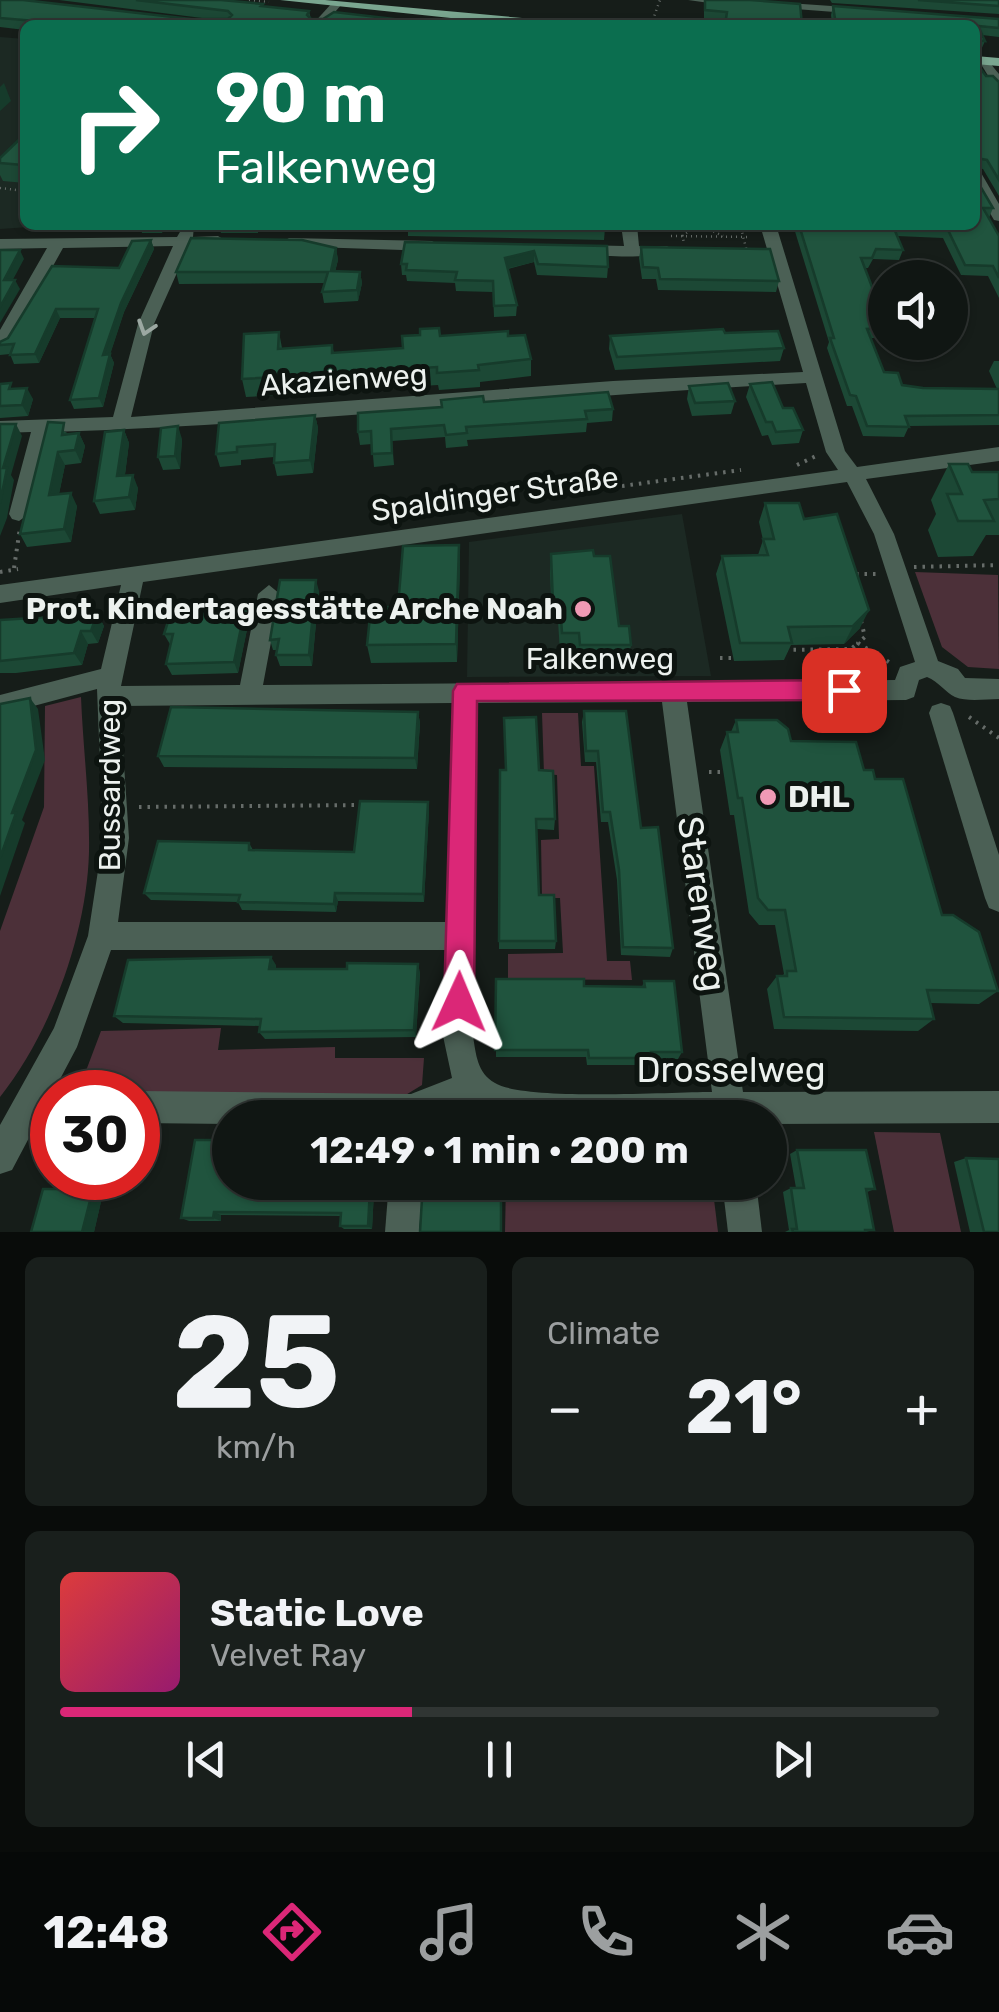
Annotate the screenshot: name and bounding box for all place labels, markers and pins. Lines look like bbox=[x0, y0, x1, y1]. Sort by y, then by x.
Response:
place label: Prot. Kindertagesstätte Arche Noah bbox=[26, 591, 563, 627]
marker: Prot. Kindertagesstätte Arche Noah bbox=[572, 598, 594, 620]
pin bbox=[802, 648, 887, 733]
place label: DHL bbox=[788, 779, 850, 815]
marker: DHL bbox=[757, 786, 779, 808]

